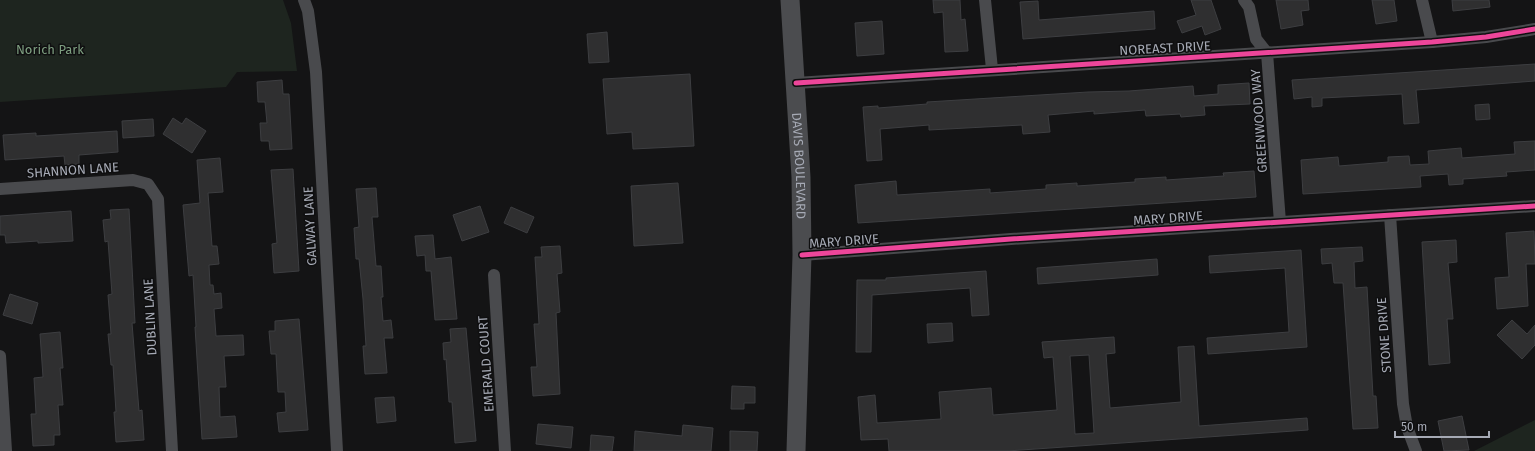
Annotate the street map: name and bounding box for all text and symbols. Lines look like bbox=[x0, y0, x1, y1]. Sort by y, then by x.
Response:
street label: NOREAST DRIVE bbox=[1119, 38, 1211, 58]
park label: Norich Park bbox=[16, 42, 84, 57]
street label: GREENWOOD WAY bbox=[1248, 68, 1270, 173]
street label: DAVIS BOULEVARD bbox=[789, 112, 809, 219]
street label: SHANNON LANE bbox=[26, 159, 120, 181]
street label: GALWAY LANE bbox=[300, 186, 320, 266]
street label: MARY DRIVE bbox=[1133, 208, 1203, 228]
street label: MARY DRIVE bbox=[809, 231, 879, 251]
street label: DUBLIN LANE bbox=[140, 278, 160, 356]
street label: STONE DRIVE bbox=[1374, 297, 1394, 373]
street label: EMERALD COURT bbox=[475, 315, 497, 413]
scale bar bbox=[1395, 413, 1489, 439]
text: 50 m bbox=[1401, 420, 1427, 434]

